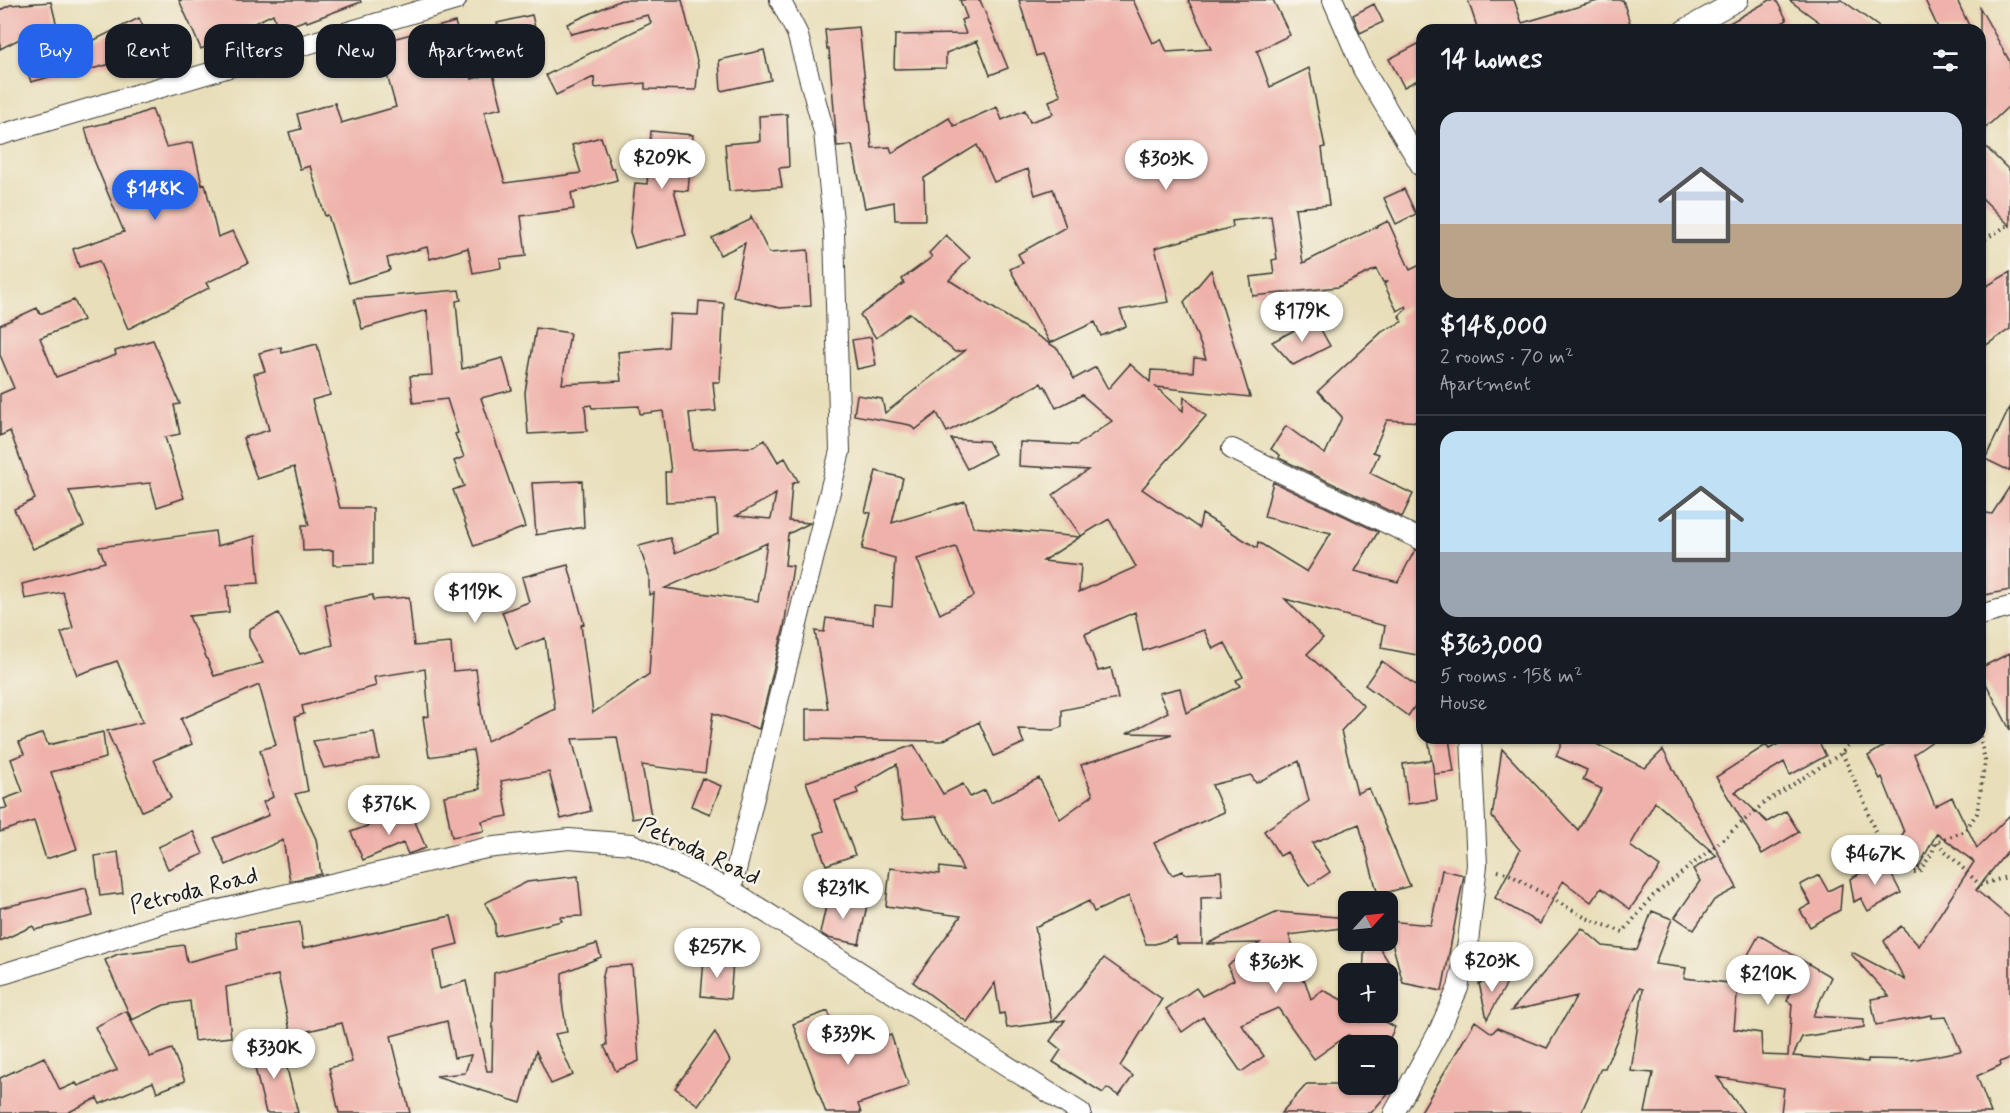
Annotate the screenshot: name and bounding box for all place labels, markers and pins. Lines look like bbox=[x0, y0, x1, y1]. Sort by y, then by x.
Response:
pin: $209K bbox=[620, 139, 704, 190]
pin: $303K bbox=[1124, 140, 1208, 191]
pin: $148K bbox=[113, 170, 197, 221]
pin: $179K bbox=[1260, 292, 1344, 343]
pin: $119K bbox=[433, 573, 517, 624]
pin: $376K bbox=[347, 785, 431, 836]
pin: $467K bbox=[1833, 835, 1917, 886]
pin: $231K bbox=[801, 869, 885, 920]
pin: $257K bbox=[675, 928, 759, 979]
pin: $203K bbox=[1450, 942, 1534, 993]
pin: $363K bbox=[1234, 943, 1318, 994]
pin: $210K bbox=[1726, 955, 1810, 1006]
pin: $339K bbox=[806, 1015, 890, 1066]
pin: $330K bbox=[232, 1029, 316, 1080]

